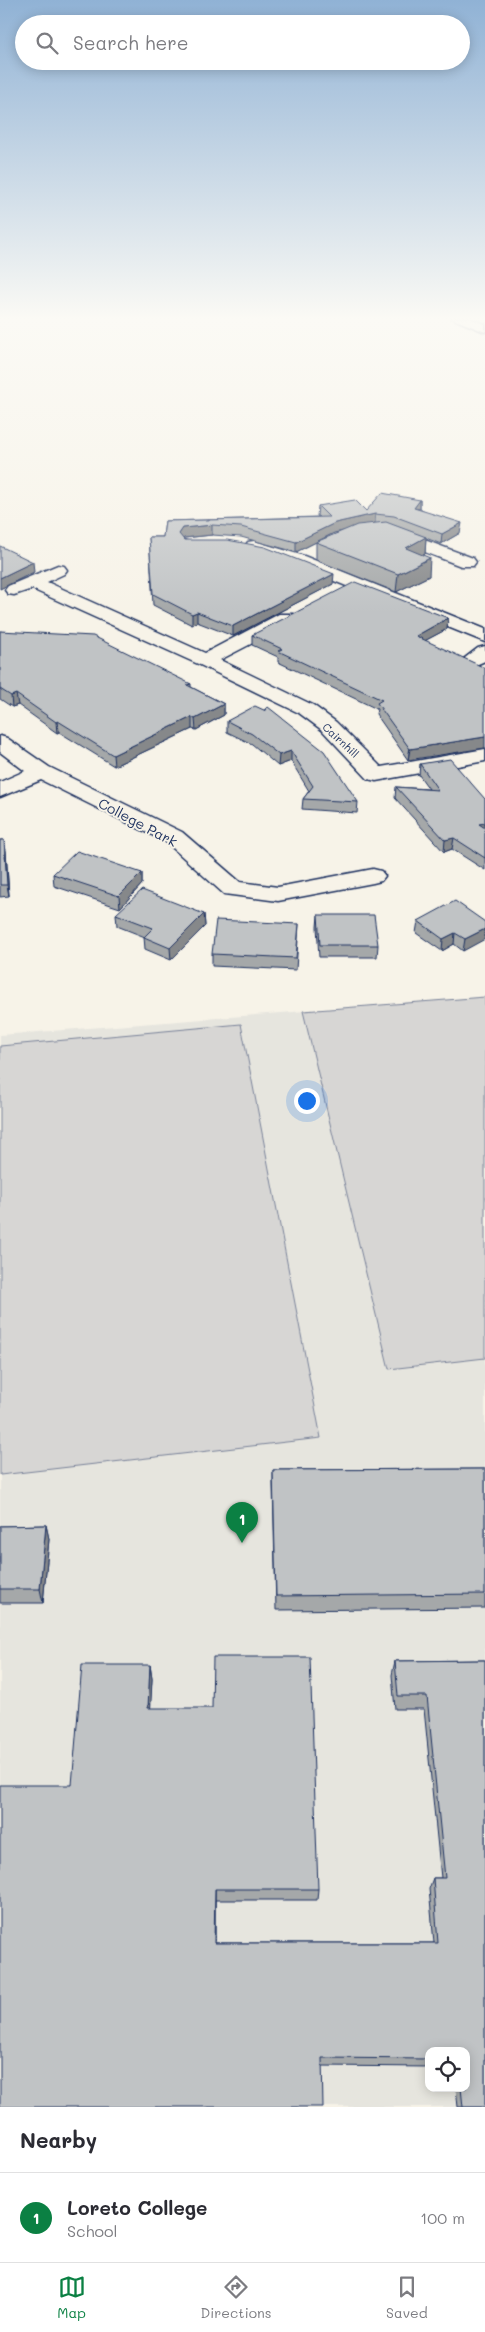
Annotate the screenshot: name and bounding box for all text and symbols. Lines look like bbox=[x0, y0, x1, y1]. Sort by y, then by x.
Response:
search box bbox=[15, 15, 470, 70]
icon: search bbox=[33, 29, 61, 57]
text: Search here bbox=[73, 30, 189, 55]
street label: Cairnhill bbox=[320, 719, 362, 761]
street label: College Park bbox=[95, 793, 181, 851]
your location bbox=[294, 1088, 320, 1114]
pin: 1 bbox=[226, 1502, 258, 1543]
map controls bbox=[425, 2047, 470, 2092]
button: locate bbox=[425, 2047, 470, 2092]
text: Nearby bbox=[20, 2126, 97, 2153]
text: Loreto College bbox=[67, 2195, 207, 2220]
text: 1 bbox=[32, 2207, 40, 2228]
text: 100 m bbox=[420, 2207, 465, 2228]
text: School bbox=[67, 2220, 117, 2241]
tab: Map bbox=[57, 2273, 86, 2322]
tab: Directions bbox=[200, 2273, 272, 2322]
tab: Saved bbox=[386, 2273, 428, 2322]

